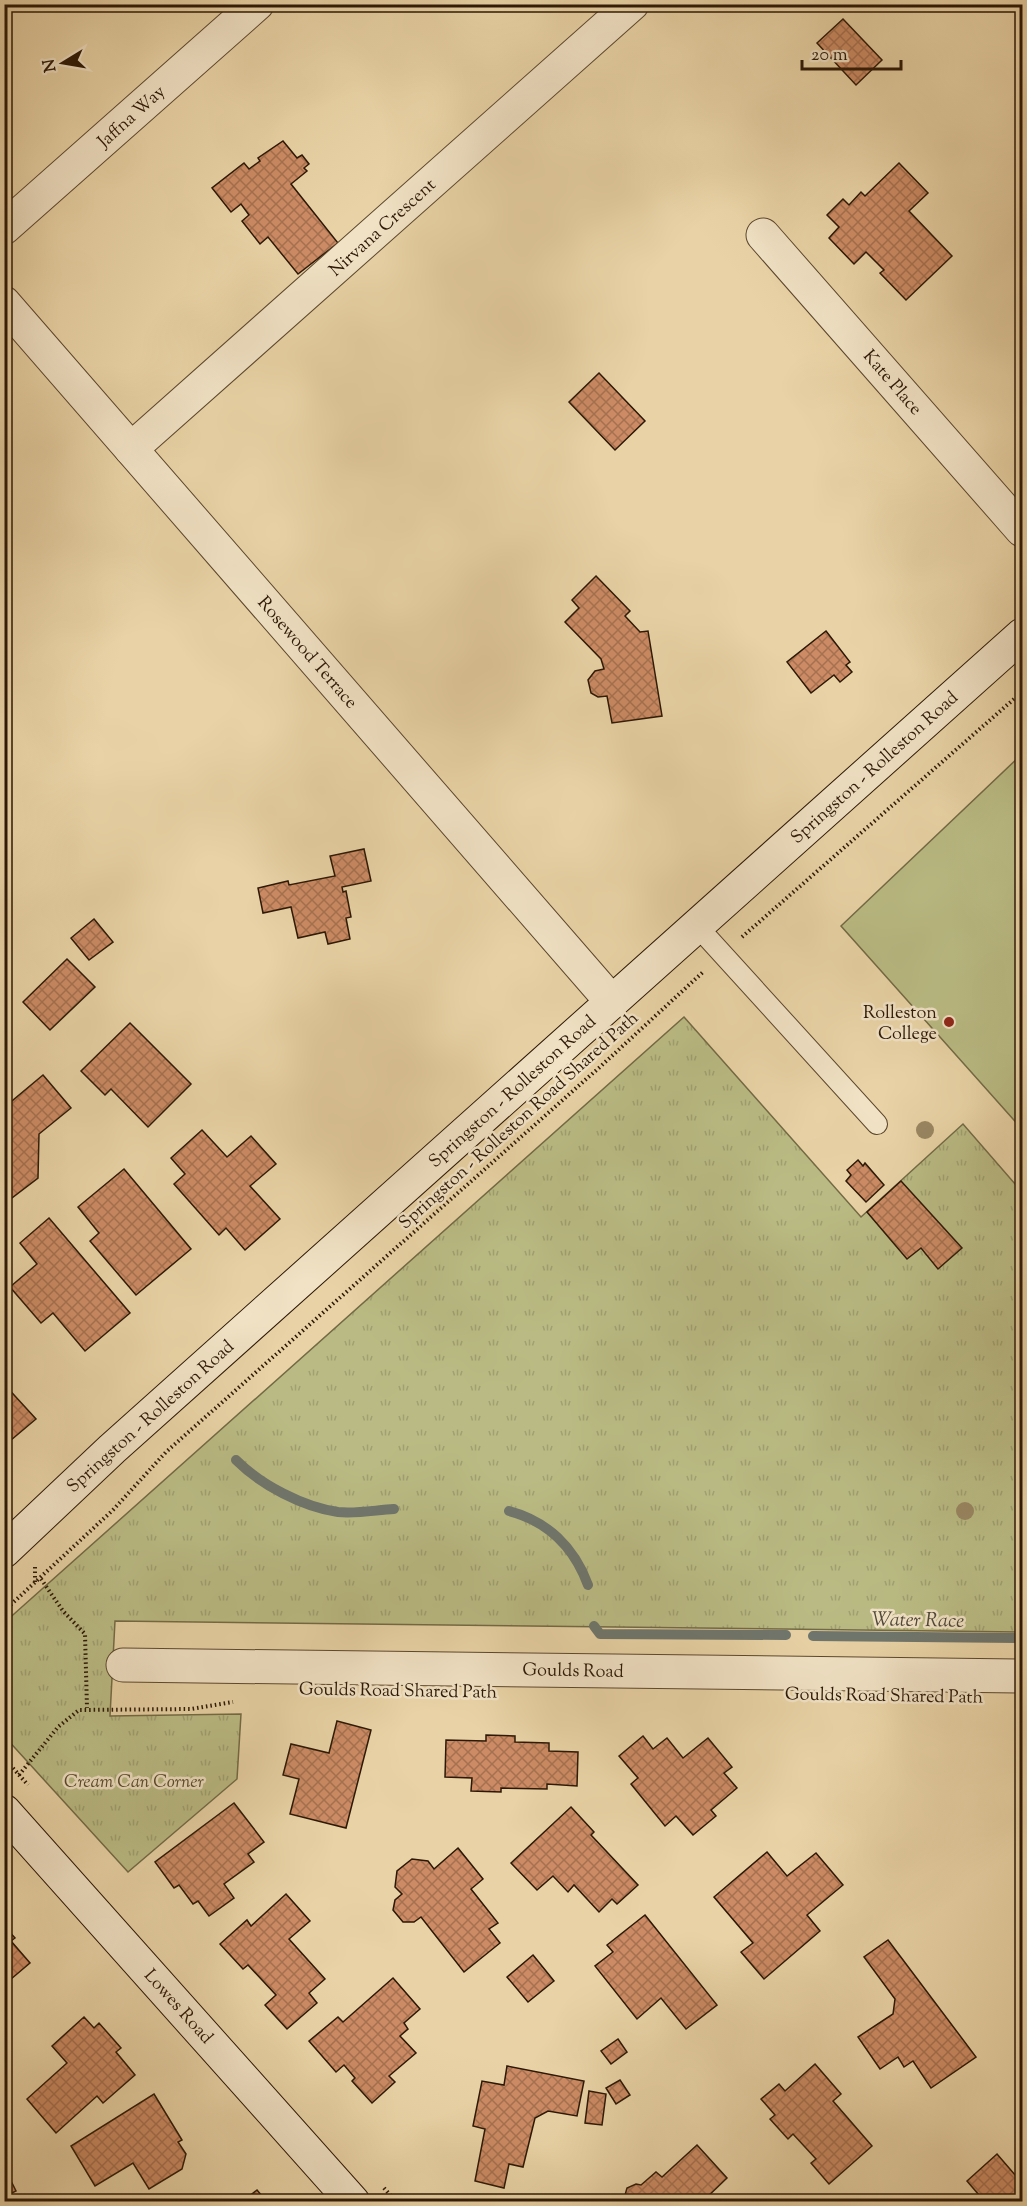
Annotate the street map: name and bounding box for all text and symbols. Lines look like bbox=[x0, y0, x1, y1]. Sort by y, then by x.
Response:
north arrow bbox=[33, 33, 93, 93]
scale bar bbox=[802, 33, 901, 71]
text: 20 m bbox=[811, 43, 848, 69]
text: N bbox=[38, 57, 63, 74]
street label: Jaffna Way bbox=[92, 80, 172, 156]
street label: Nirvana Crescent bbox=[324, 173, 443, 284]
street label: Kate Place bbox=[856, 345, 927, 422]
street label: Rosewood Terrace bbox=[250, 591, 363, 715]
street label: Springston - Rolleston Road bbox=[786, 686, 965, 851]
place label: Rolleston College bbox=[863, 1001, 937, 1048]
street label: Springston - Rolleston Road Shared Path bbox=[394, 1006, 645, 1236]
street label: Springston - Rolleston Road bbox=[424, 1010, 603, 1175]
marker: Rolleston College bbox=[942, 1015, 956, 1029]
street label: Springston - Rolleston Road bbox=[62, 1335, 241, 1500]
water label: Water Race bbox=[871, 1606, 964, 1637]
street label: Goulds Road bbox=[522, 1658, 624, 1686]
street label: Goulds Road Shared Path bbox=[299, 1677, 498, 1707]
street label: Goulds Road Shared Path bbox=[785, 1682, 984, 1712]
park label: Cream Can Corner bbox=[64, 1770, 205, 1796]
street label: Lowes Road bbox=[137, 1964, 218, 2051]

